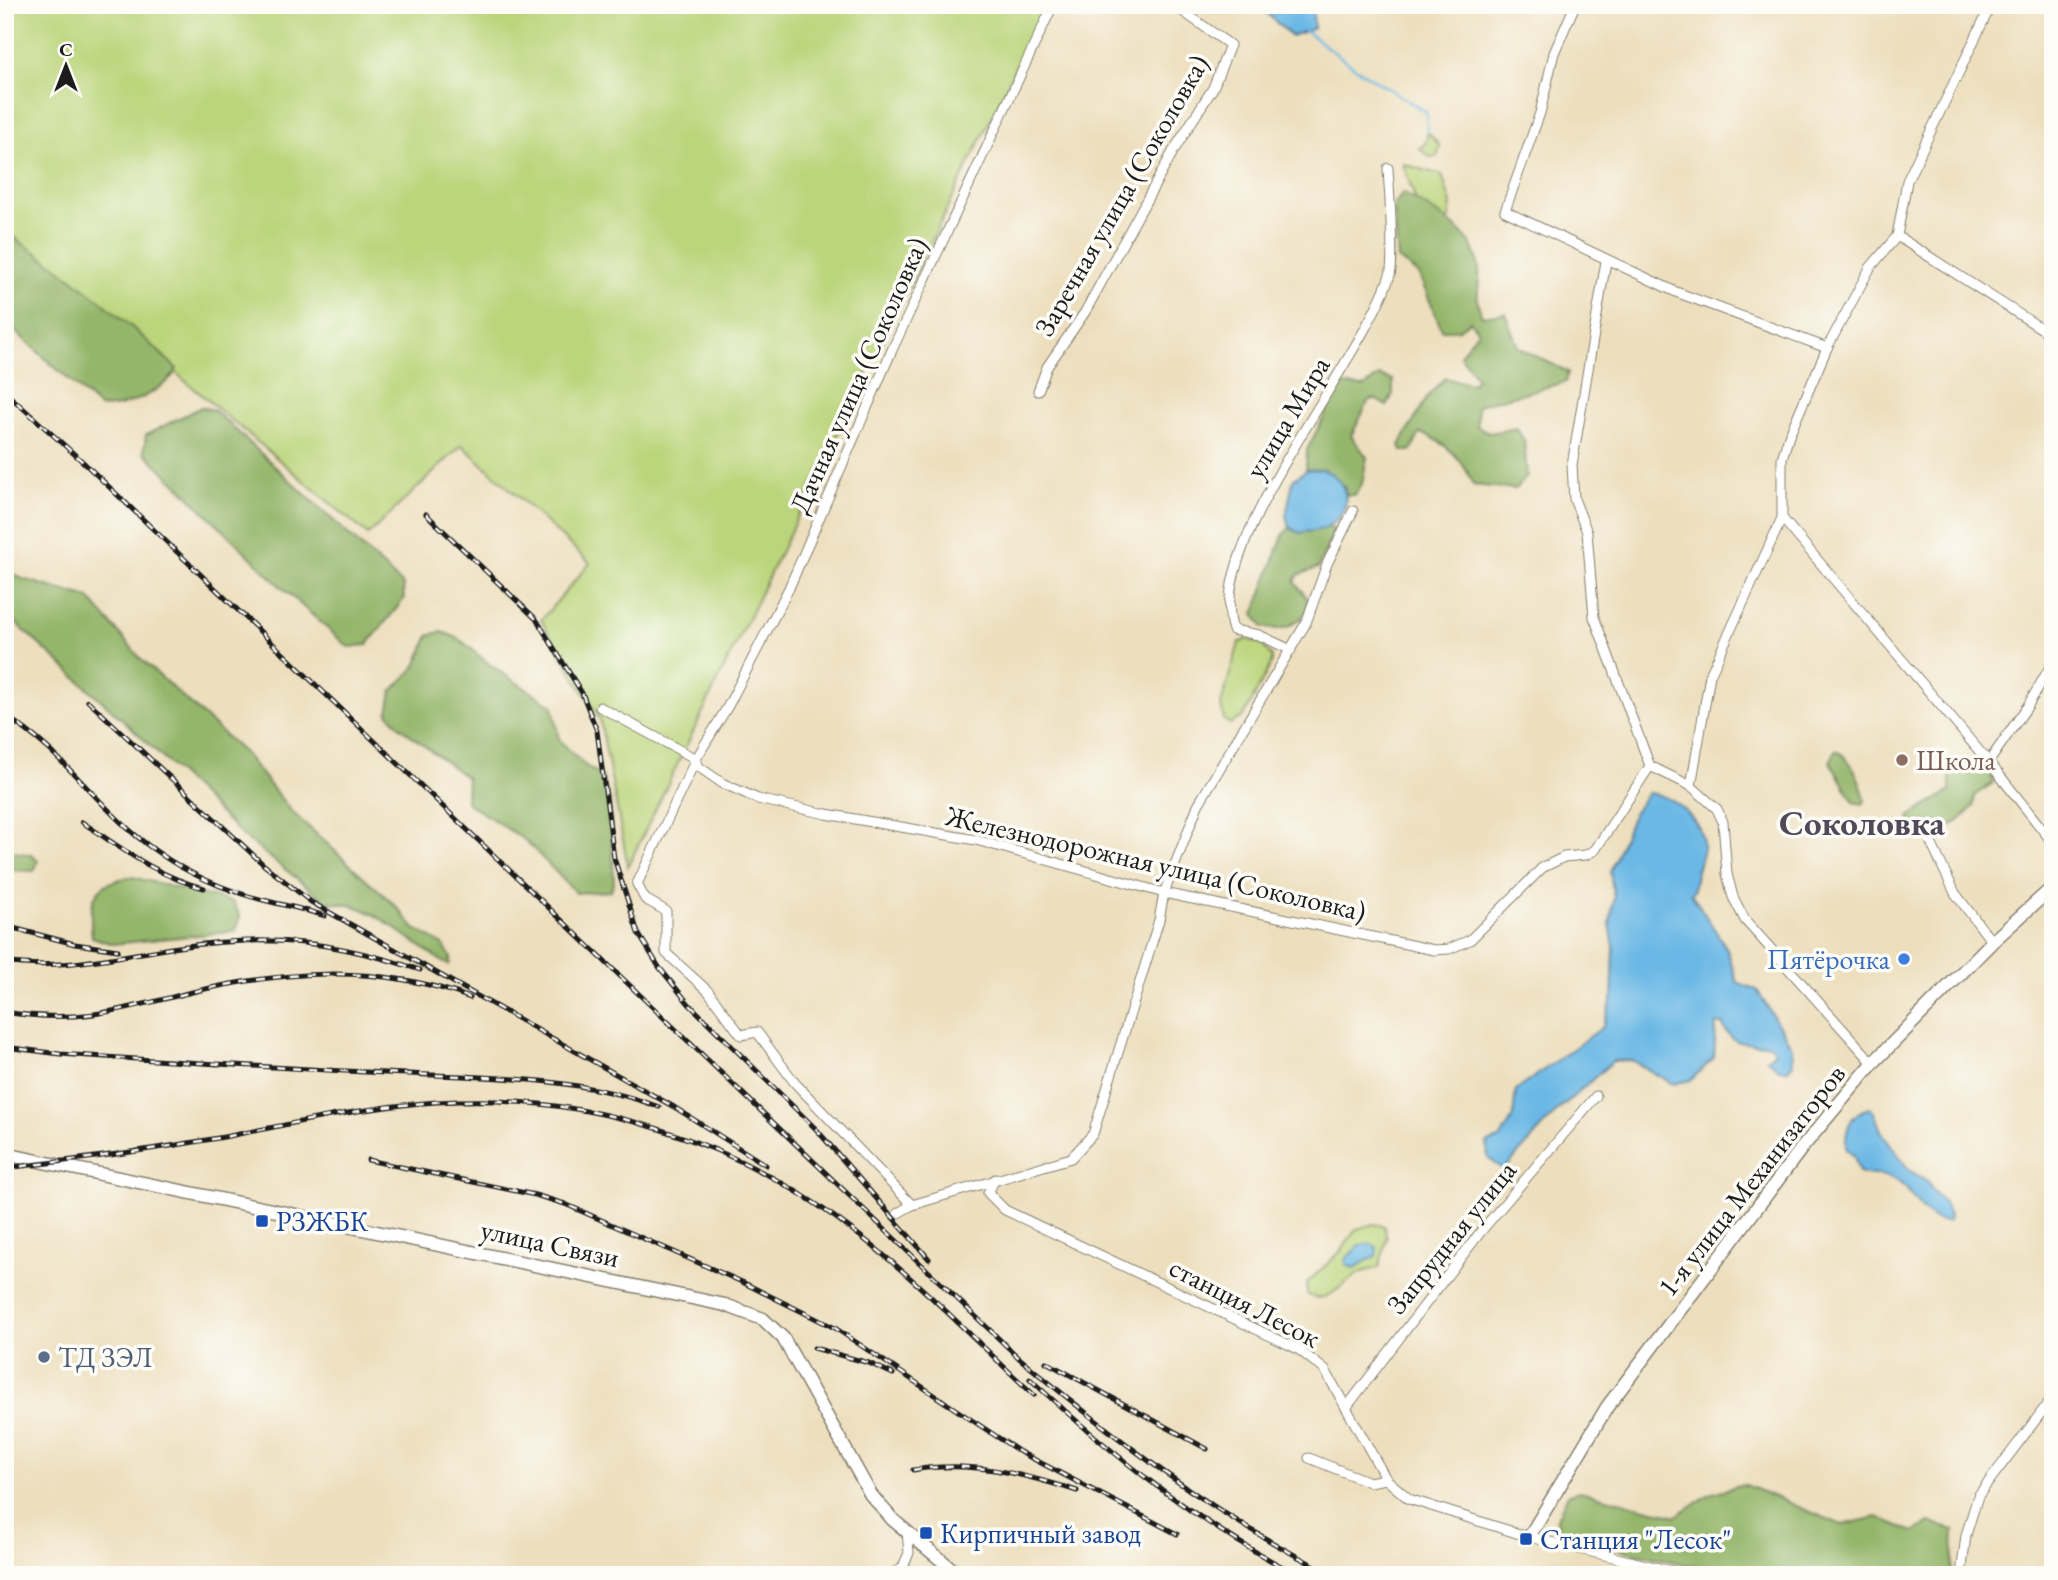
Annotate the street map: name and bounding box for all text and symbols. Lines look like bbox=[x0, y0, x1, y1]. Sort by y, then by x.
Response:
north arrow bbox=[32, 32, 102, 102]
text: С bbox=[59, 37, 73, 62]
street label: Заречная улица (Соколовка) bbox=[1026, 48, 1216, 342]
street label: Дачная улица (Соколовка) bbox=[781, 231, 935, 519]
street label: улица Мира bbox=[1237, 349, 1338, 485]
place label: Школа bbox=[1916, 742, 1996, 778]
marker: Школа bbox=[1894, 752, 1910, 768]
street label: Железнодорожная улица (Соколовка) bbox=[941, 797, 1370, 929]
district label: Соколовка bbox=[1779, 800, 1946, 845]
place label: Пятёрочка bbox=[1767, 941, 1891, 977]
marker: Пятёрочка bbox=[1896, 951, 1912, 967]
street label: 1-я улица Механизаторов bbox=[1649, 1057, 1853, 1303]
street label: Запрудная улица bbox=[1378, 1152, 1524, 1321]
place label: РЗЖБК bbox=[276, 1203, 369, 1239]
street label: улица Связи bbox=[477, 1211, 623, 1275]
marker: РЗЖБК bbox=[254, 1213, 270, 1229]
street label: станция Лесок bbox=[1164, 1249, 1326, 1355]
place label: ТД ЗЭЛ bbox=[58, 1339, 153, 1375]
marker: ТД ЗЭЛ bbox=[36, 1349, 52, 1365]
place label: Кирпичный завод bbox=[940, 1515, 1141, 1551]
place label: Станция "Лесок" bbox=[1540, 1521, 1732, 1557]
marker: Кирпичный завод bbox=[918, 1525, 934, 1541]
marker: Станция "Лесок" bbox=[1518, 1531, 1534, 1547]

